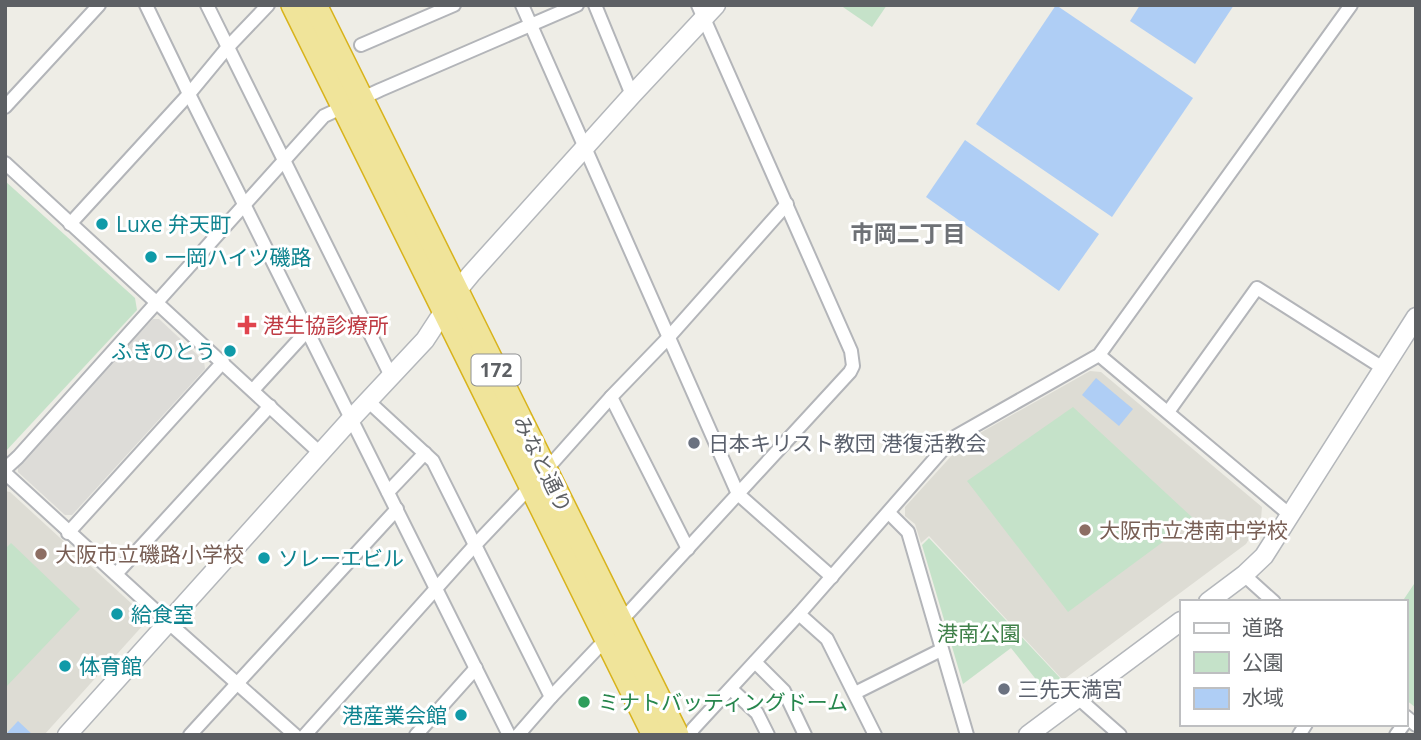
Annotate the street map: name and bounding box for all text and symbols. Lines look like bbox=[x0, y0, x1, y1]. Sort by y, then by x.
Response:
place label: Luxe 弁天町 bbox=[116, 210, 231, 238]
marker: Luxe 弁天町 bbox=[94, 216, 110, 232]
district label: 市岡二丁目 bbox=[851, 217, 966, 249]
place label: 一岡ハイツ磯路 bbox=[165, 243, 312, 271]
marker: 一岡ハイツ磯路 bbox=[143, 249, 159, 265]
place label: 港生協診療所 bbox=[263, 311, 389, 339]
marker: 港生協診療所 bbox=[237, 315, 257, 335]
place label: ふきのとう bbox=[111, 337, 216, 365]
marker: ふきのとう bbox=[222, 343, 238, 359]
road number: 172 bbox=[472, 354, 520, 386]
street label: みなと通り bbox=[507, 411, 579, 517]
place label: 日本キリスト教団 港復活教会 bbox=[708, 429, 986, 457]
marker: 日本キリスト教団 港復活教会 bbox=[686, 435, 702, 451]
place label: 大阪市立港南中学校 bbox=[1099, 516, 1288, 544]
marker: 大阪市立港南中学校 bbox=[1077, 522, 1093, 538]
place label: 大阪市立磯路小学校 bbox=[55, 540, 244, 568]
place label: ソレーエビル bbox=[278, 544, 404, 572]
marker: 大阪市立磯路小学校 bbox=[33, 546, 49, 562]
marker: ソレーエビル bbox=[256, 550, 272, 566]
place label: 給食室 bbox=[131, 600, 194, 628]
legend bbox=[1180, 600, 1407, 726]
marker: 給食室 bbox=[109, 606, 125, 622]
text: 道路 bbox=[1242, 613, 1284, 641]
park label: 港南公園 bbox=[937, 619, 1021, 647]
text: 公園 bbox=[1242, 648, 1284, 676]
place label: 体育館 bbox=[79, 652, 142, 680]
marker: 体育館 bbox=[57, 658, 73, 674]
place label: 三先天満宮 bbox=[1018, 675, 1123, 703]
marker: 三先天満宮 bbox=[996, 681, 1012, 697]
text: 水域 bbox=[1242, 683, 1284, 711]
place label: ミナトバッティングドーム bbox=[598, 688, 848, 716]
marker: ミナトバッティングドーム bbox=[576, 694, 592, 710]
place label: 港産業会館 bbox=[342, 701, 447, 729]
marker: 港産業会館 bbox=[453, 707, 469, 723]

